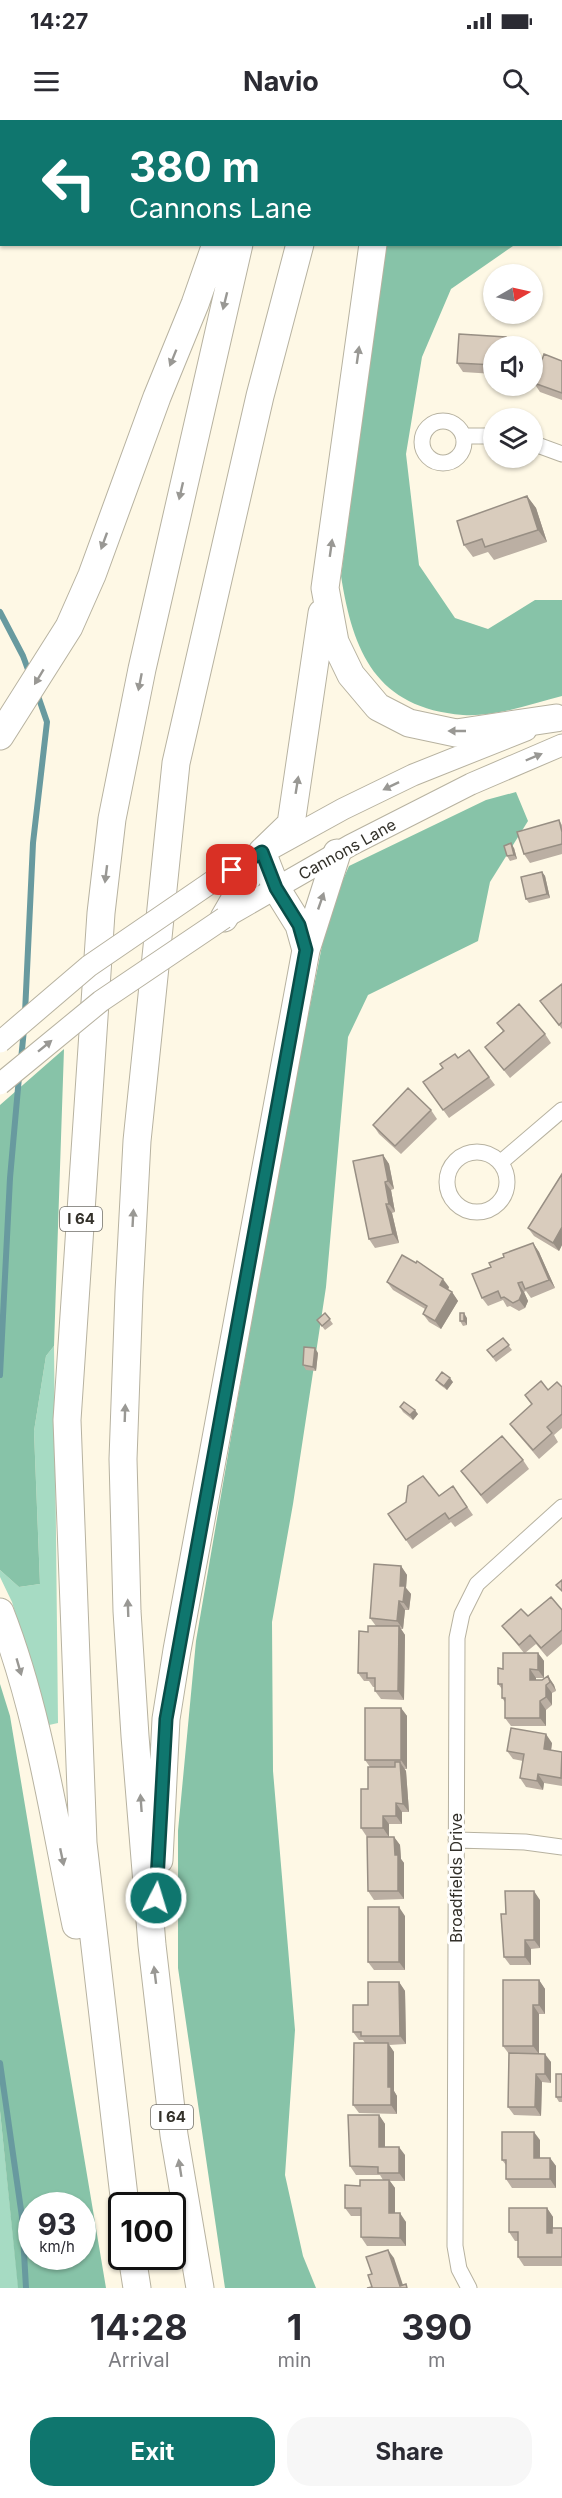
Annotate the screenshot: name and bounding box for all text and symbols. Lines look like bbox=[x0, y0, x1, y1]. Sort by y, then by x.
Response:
text: 14:27 bbox=[30, 8, 88, 34]
icon: menu bbox=[30, 65, 63, 98]
text: Navio bbox=[243, 65, 319, 98]
icon: search bbox=[499, 65, 532, 98]
text: 380 m bbox=[129, 141, 260, 192]
icon: left bbox=[30, 144, 108, 222]
text: Cannons Lane bbox=[129, 192, 312, 225]
north arrow bbox=[483, 264, 543, 324]
map controls bbox=[483, 264, 543, 468]
one-way arrow bbox=[219, 292, 229, 310]
button: sound bbox=[483, 336, 543, 396]
one-way arrow bbox=[353, 345, 362, 364]
one-way arrow bbox=[168, 349, 177, 367]
button: layers bbox=[483, 408, 543, 468]
one-way arrow bbox=[176, 482, 186, 501]
one-way arrow bbox=[99, 532, 109, 550]
one-way arrow bbox=[326, 538, 336, 557]
one-way arrow bbox=[33, 669, 44, 685]
one-way arrow bbox=[135, 673, 144, 692]
one-way arrow bbox=[447, 726, 466, 736]
one-way arrow bbox=[525, 752, 543, 762]
one-way arrow bbox=[293, 776, 302, 795]
one-way arrow bbox=[383, 781, 400, 790]
street label: Cannons Lane bbox=[295, 814, 399, 884]
pin bbox=[206, 844, 257, 895]
icon: arrive bbox=[215, 853, 248, 886]
one-way arrow bbox=[101, 864, 111, 883]
one-way arrow bbox=[317, 892, 326, 910]
one-way arrow bbox=[37, 1040, 53, 1053]
road number: I 64 bbox=[60, 1207, 102, 1231]
one-way arrow bbox=[128, 1209, 138, 1228]
one-way arrow bbox=[120, 1404, 129, 1423]
one-way arrow bbox=[123, 1599, 132, 1618]
one-way arrow bbox=[15, 1658, 24, 1676]
one-way arrow bbox=[136, 1793, 145, 1812]
street label: Broadfields Drive bbox=[446, 1813, 466, 1943]
one-way arrow bbox=[58, 1848, 67, 1867]
position arrow bbox=[124, 1866, 188, 1930]
one-way arrow bbox=[150, 1965, 160, 1984]
road number: I 64 bbox=[151, 2105, 193, 2129]
one-way arrow bbox=[175, 2158, 184, 2177]
speed limit sign: 100 bbox=[108, 2192, 186, 2270]
text: 93 bbox=[38, 2206, 76, 2242]
text: km/h bbox=[39, 2237, 75, 2256]
text: 14:28 bbox=[90, 2305, 188, 2349]
text: 1 bbox=[287, 2305, 302, 2349]
text: 390 bbox=[401, 2305, 472, 2349]
text: Arrival bbox=[108, 2348, 169, 2372]
text: min bbox=[277, 2348, 312, 2372]
text: m bbox=[428, 2348, 446, 2372]
button: Exit bbox=[30, 2417, 275, 2486]
button: Share bbox=[287, 2417, 532, 2486]

